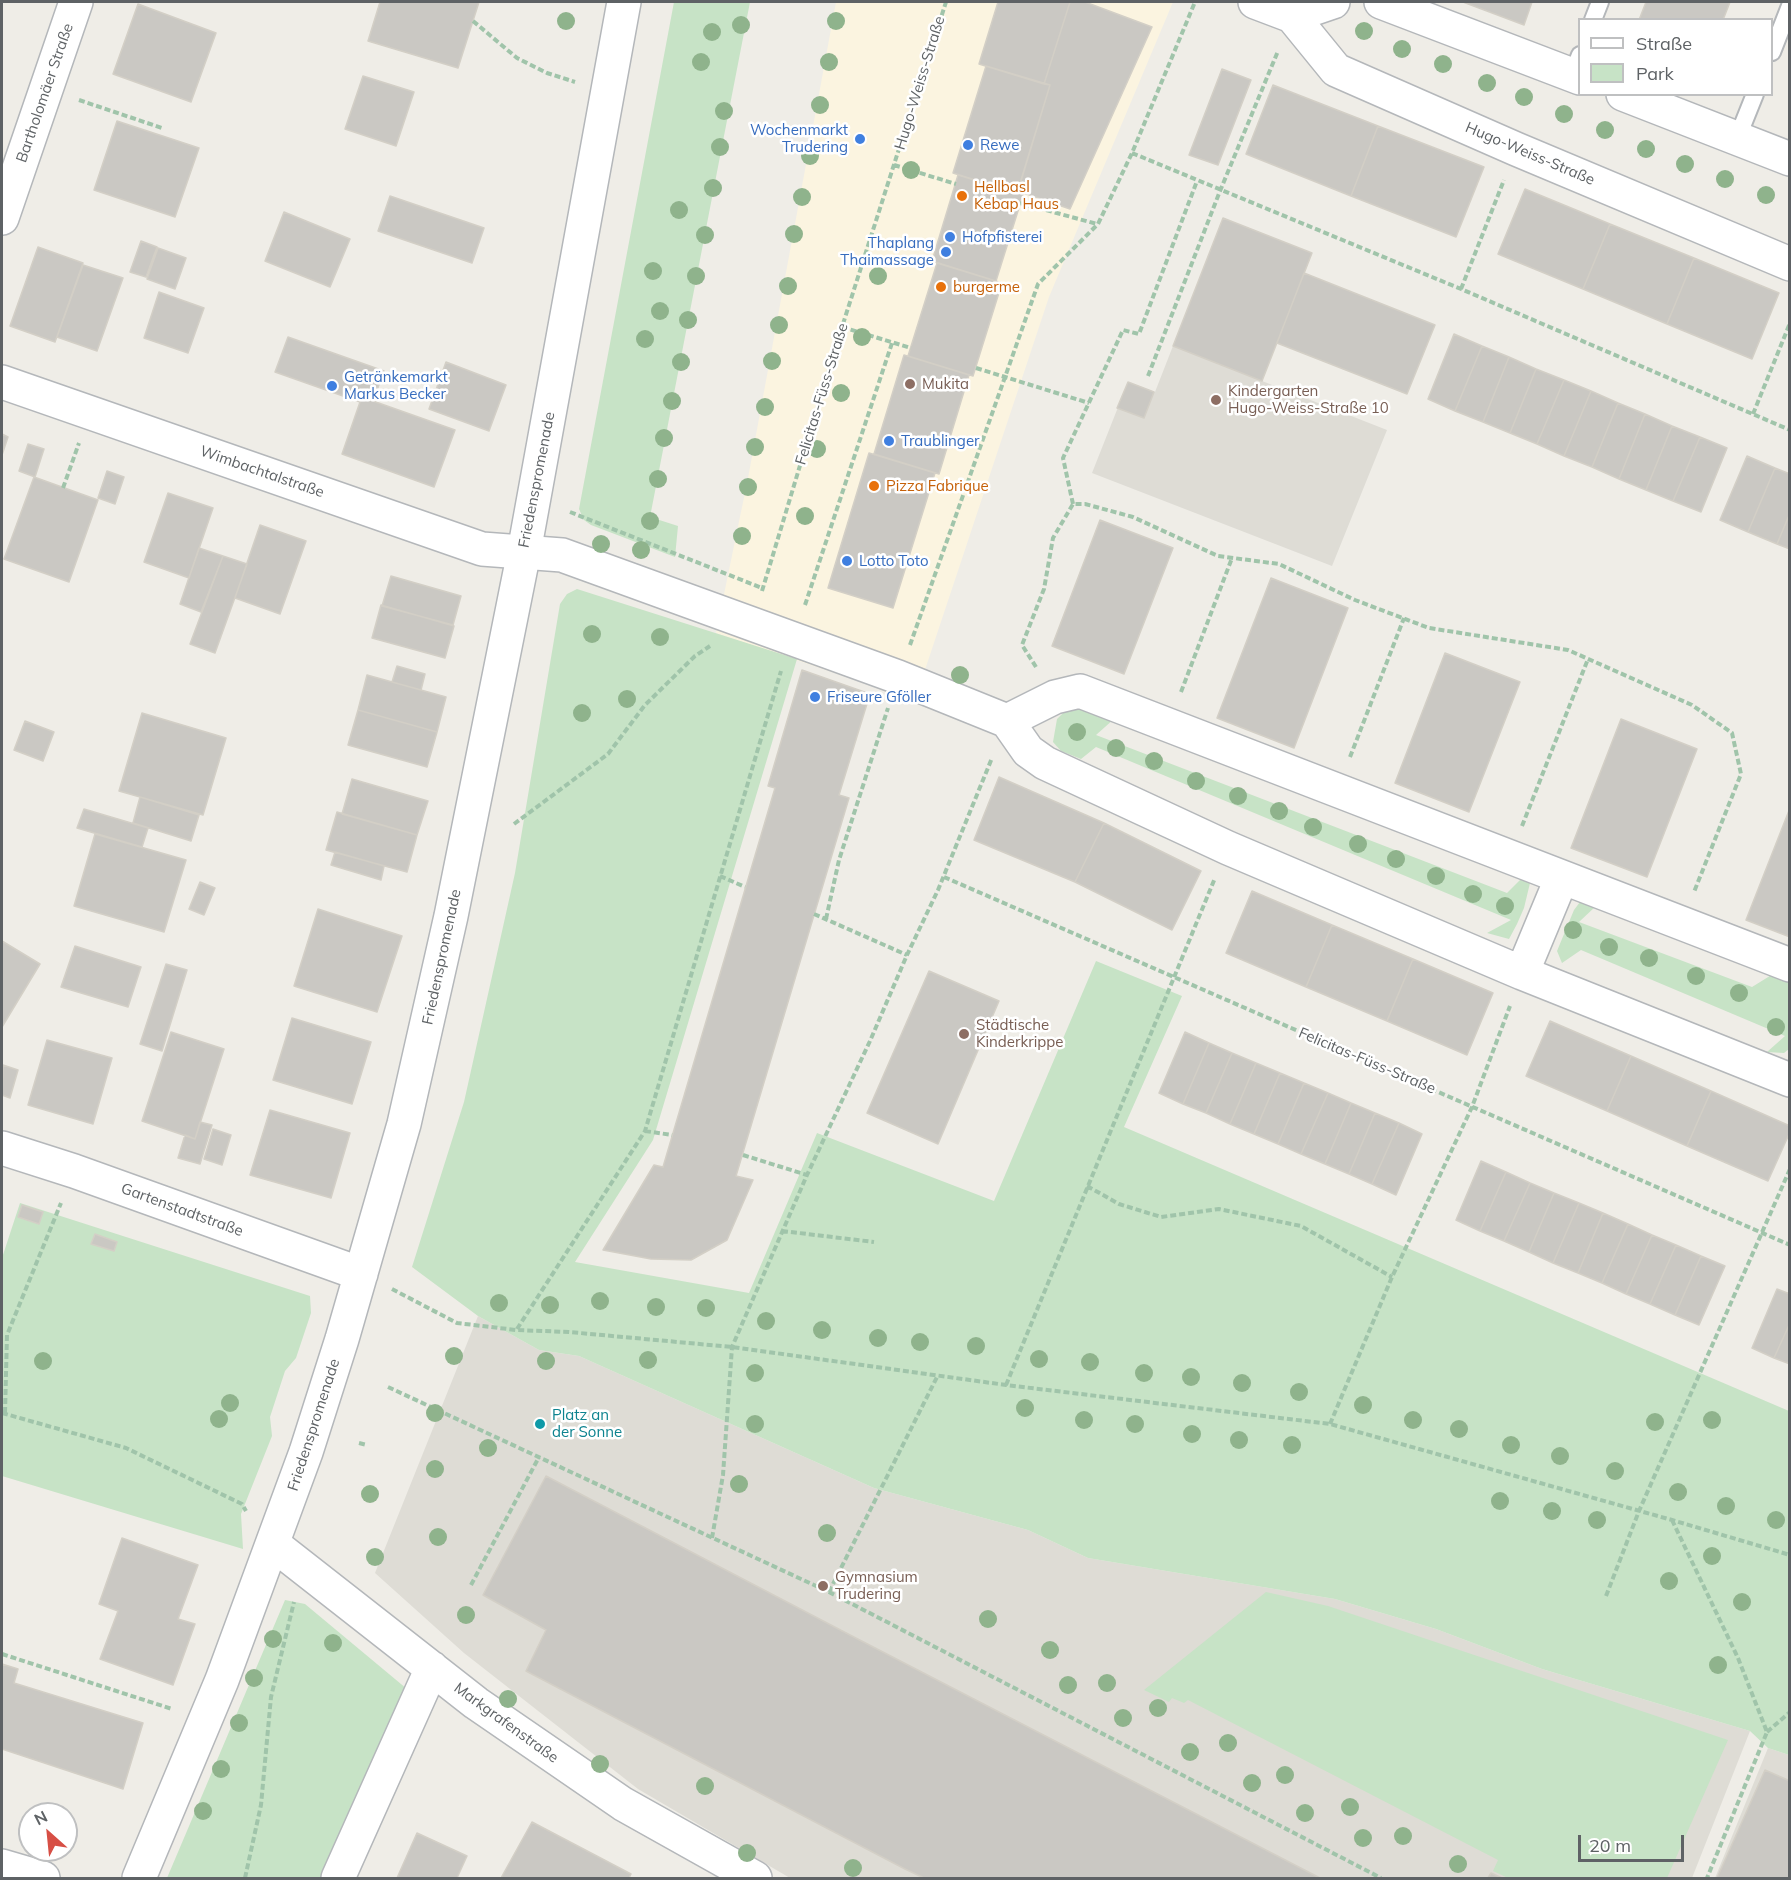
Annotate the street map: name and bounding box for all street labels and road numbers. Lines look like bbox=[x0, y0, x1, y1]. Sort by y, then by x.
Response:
street label: Hugo-Weiss-Straße bbox=[891, 14, 949, 152]
street label: Bartholomäer Straße bbox=[13, 21, 77, 165]
street label: Hugo-Weiss-Straße bbox=[1463, 119, 1597, 189]
street label: Felicitas-Füss-Straße bbox=[792, 321, 852, 467]
street label: Friedenspromenade bbox=[515, 411, 559, 549]
street label: Wimbachtalstraße bbox=[198, 442, 326, 502]
street label: Friedenspromenade bbox=[419, 888, 465, 1026]
street label: Felicitas-Füss-Straße bbox=[1296, 1024, 1438, 1098]
street label: Gartenstadtstraße bbox=[119, 1180, 245, 1240]
street label: Friedenspromenade bbox=[284, 1357, 344, 1493]
street label: Markgrafenstraße bbox=[450, 1679, 562, 1767]

